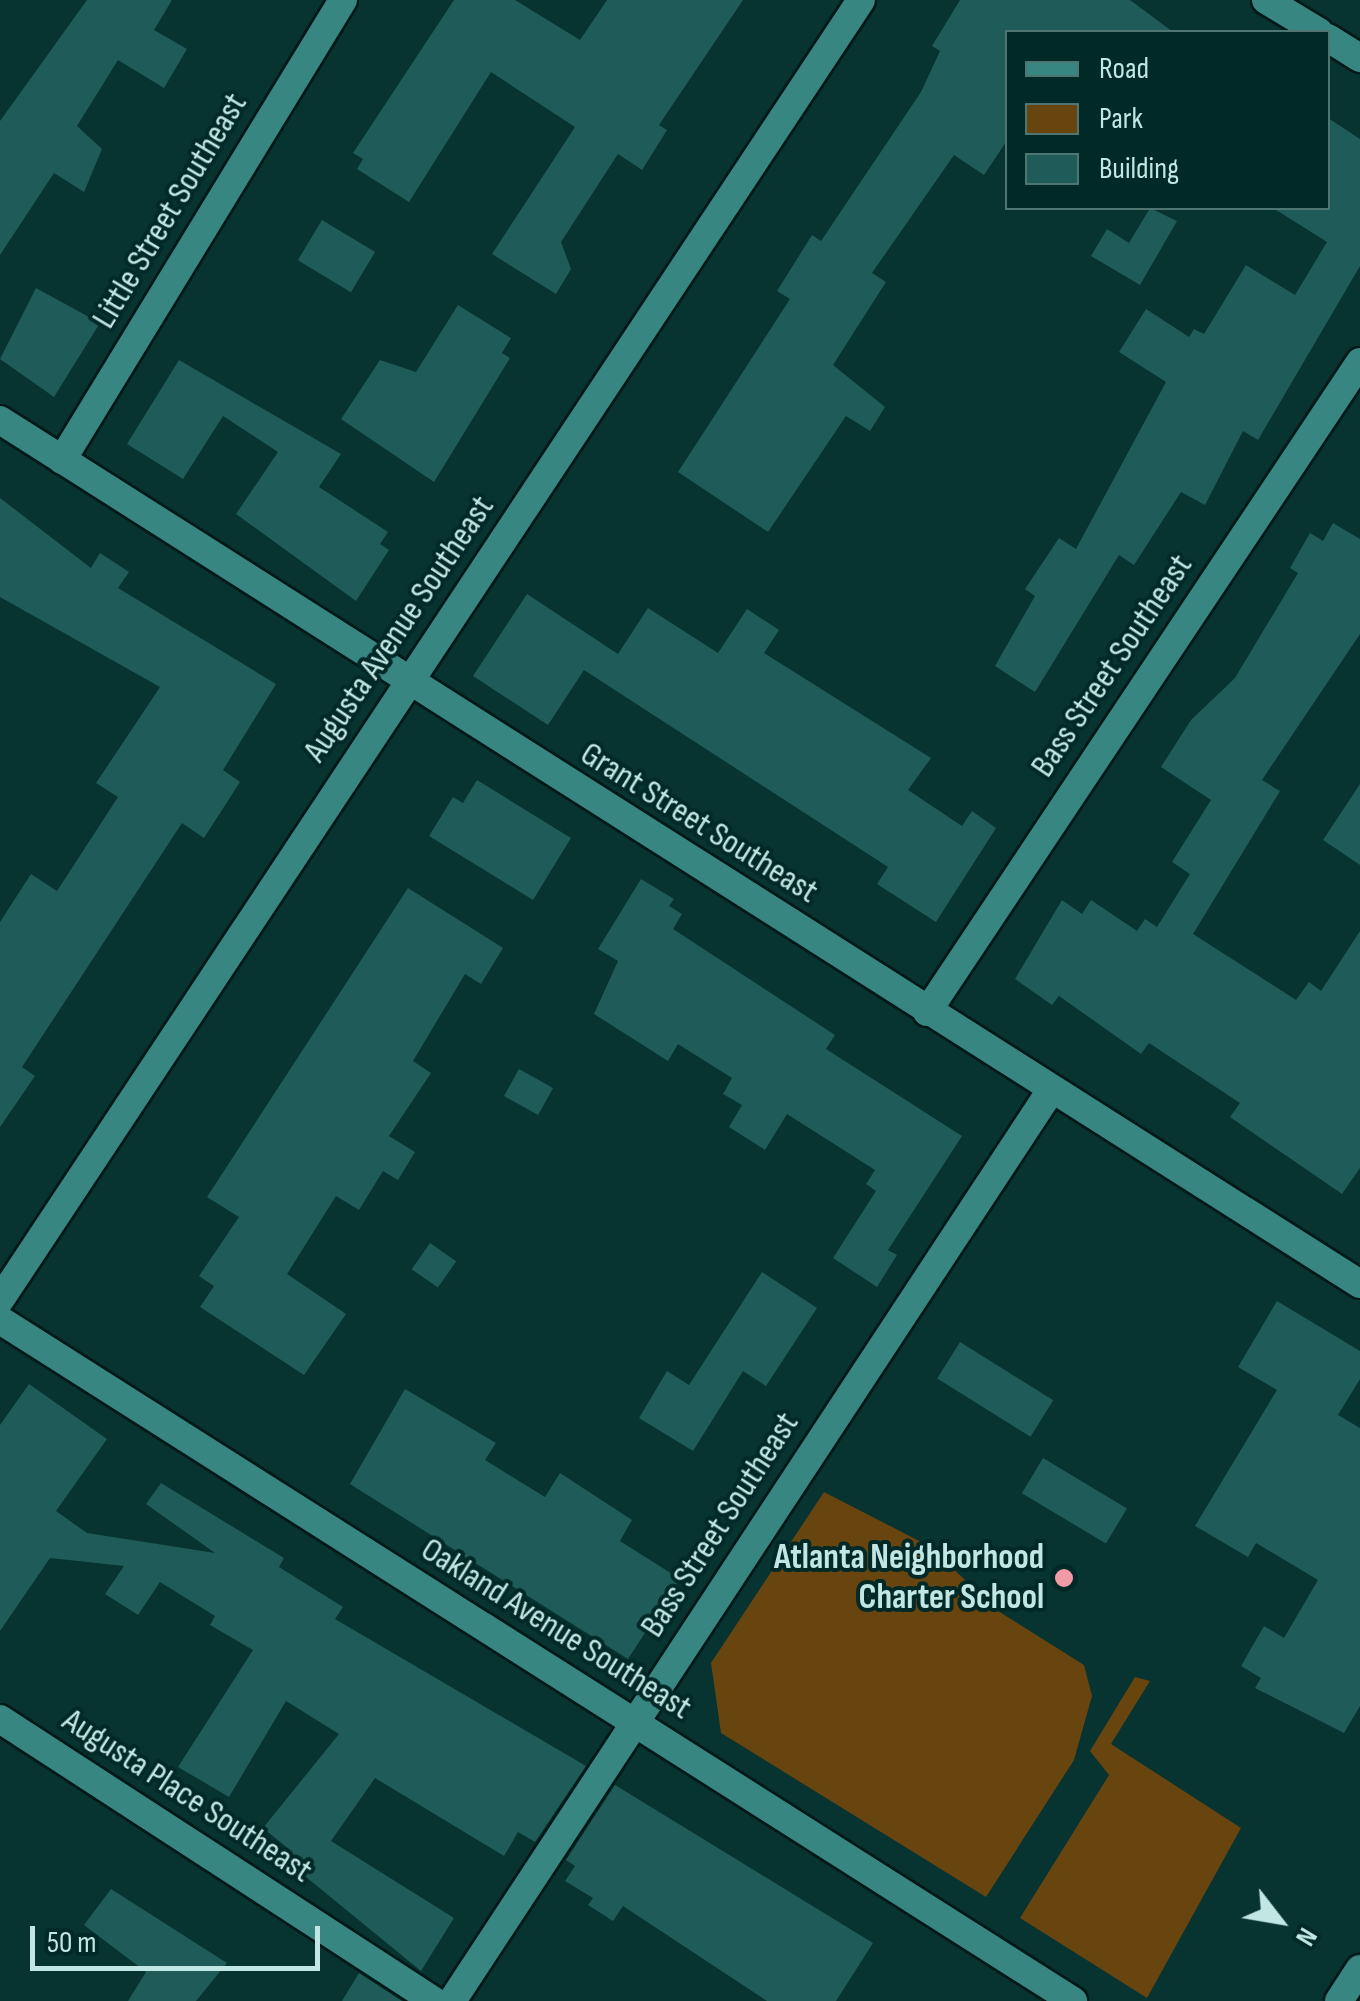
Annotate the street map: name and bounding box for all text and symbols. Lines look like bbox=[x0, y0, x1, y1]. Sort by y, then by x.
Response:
legend bbox=[1005, 30, 1330, 210]
text: Road bbox=[1099, 51, 1149, 87]
street label: Little Street Southeast bbox=[83, 86, 257, 336]
text: Park bbox=[1099, 101, 1143, 137]
text: Building bbox=[1099, 151, 1179, 187]
street label: Augusta Avenue Southeast bbox=[294, 488, 504, 770]
street label: Bass Street Southeast bbox=[1022, 547, 1202, 785]
street label: Grant Street Southeast bbox=[573, 733, 825, 913]
street label: Bass Street Southeast bbox=[632, 1405, 808, 1645]
street label: Oakland Avenue Southeast bbox=[413, 1529, 699, 1729]
place label: Atlanta Neighborhood Charter School bbox=[774, 1537, 1044, 1619]
marker: Atlanta Neighborhood Charter School bbox=[1053, 1567, 1075, 1589]
street label: Augusta Place Southeast bbox=[54, 1700, 320, 1892]
north arrow bbox=[1230, 1871, 1330, 1971]
scale bar bbox=[35, 1906, 325, 1968]
text: N bbox=[1288, 1922, 1324, 1952]
text: 50 m bbox=[47, 1925, 96, 1961]

